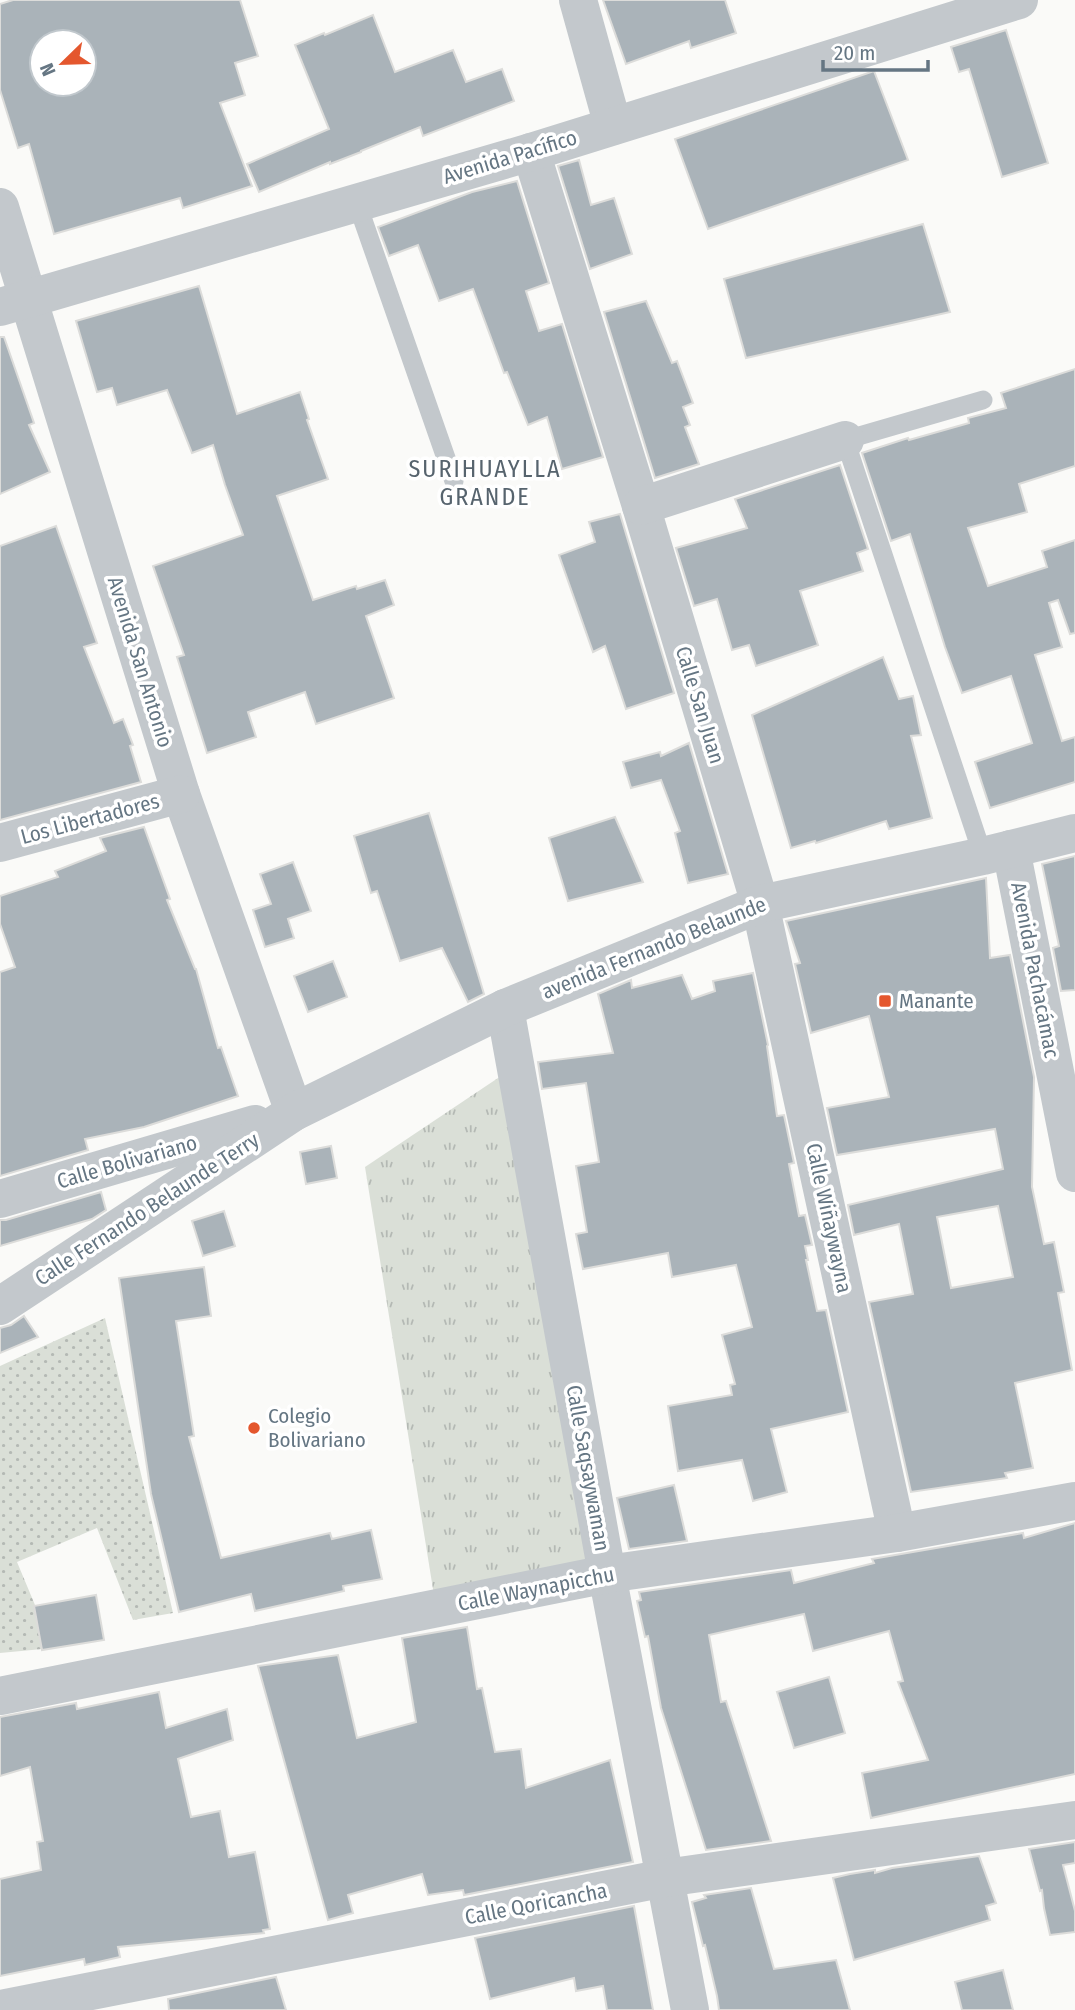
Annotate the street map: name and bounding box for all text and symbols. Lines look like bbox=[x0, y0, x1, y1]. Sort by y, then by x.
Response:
north arrow bbox=[28, 28, 98, 98]
scale bar bbox=[823, 28, 928, 72]
text: 20 m bbox=[834, 40, 875, 66]
text: N bbox=[35, 60, 61, 79]
street label: Avenida Pacífico bbox=[440, 124, 580, 190]
district label: SURIHUAYLLA GRANDE bbox=[408, 455, 562, 511]
street label: Avenida San Antonio bbox=[102, 573, 178, 751]
street label: Calle San Juan bbox=[670, 643, 730, 767]
street label: Los Libertadores bbox=[18, 788, 162, 850]
street label: Avenida Pachacámac bbox=[1005, 880, 1065, 1060]
street label: avenida Fernando Belaunde bbox=[538, 891, 770, 1005]
place label: Manante bbox=[899, 988, 974, 1014]
marker: Manante bbox=[877, 993, 893, 1009]
street label: Calle Fernando Belaunde Terry bbox=[30, 1126, 264, 1291]
street label: Calle Bolivariano bbox=[54, 1130, 200, 1194]
street label: Calle Wiñaywayna bbox=[800, 1141, 858, 1295]
street label: Calle Saqsaywaman bbox=[561, 1383, 615, 1553]
place label: Colegio Bolivariano bbox=[268, 1403, 366, 1453]
marker: Colegio Bolivariano bbox=[246, 1420, 262, 1436]
street label: Calle Waynapicchu bbox=[456, 1561, 616, 1617]
street label: Calle Qoricancha bbox=[463, 1877, 609, 1931]

